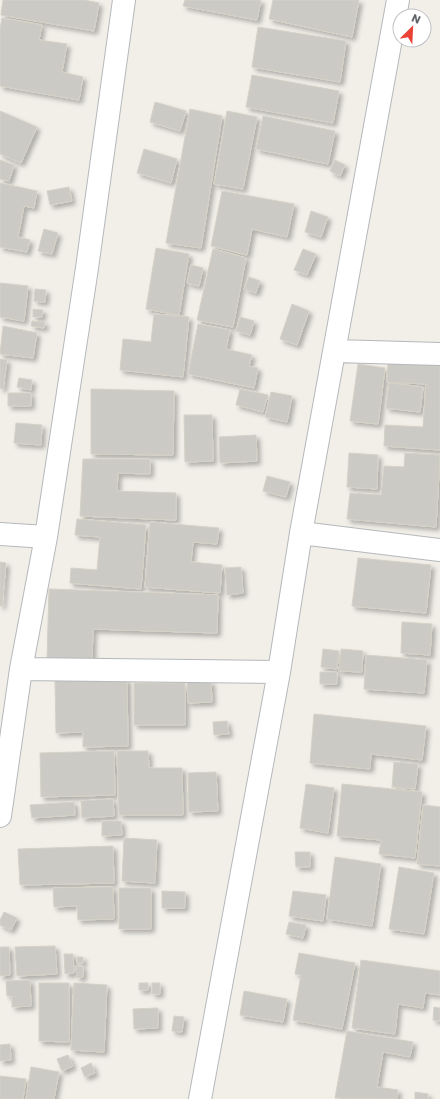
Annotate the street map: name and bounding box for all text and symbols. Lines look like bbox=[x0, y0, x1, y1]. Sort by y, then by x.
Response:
north arrow bbox=[392, 8, 432, 48]
text: N bbox=[409, 10, 423, 28]

